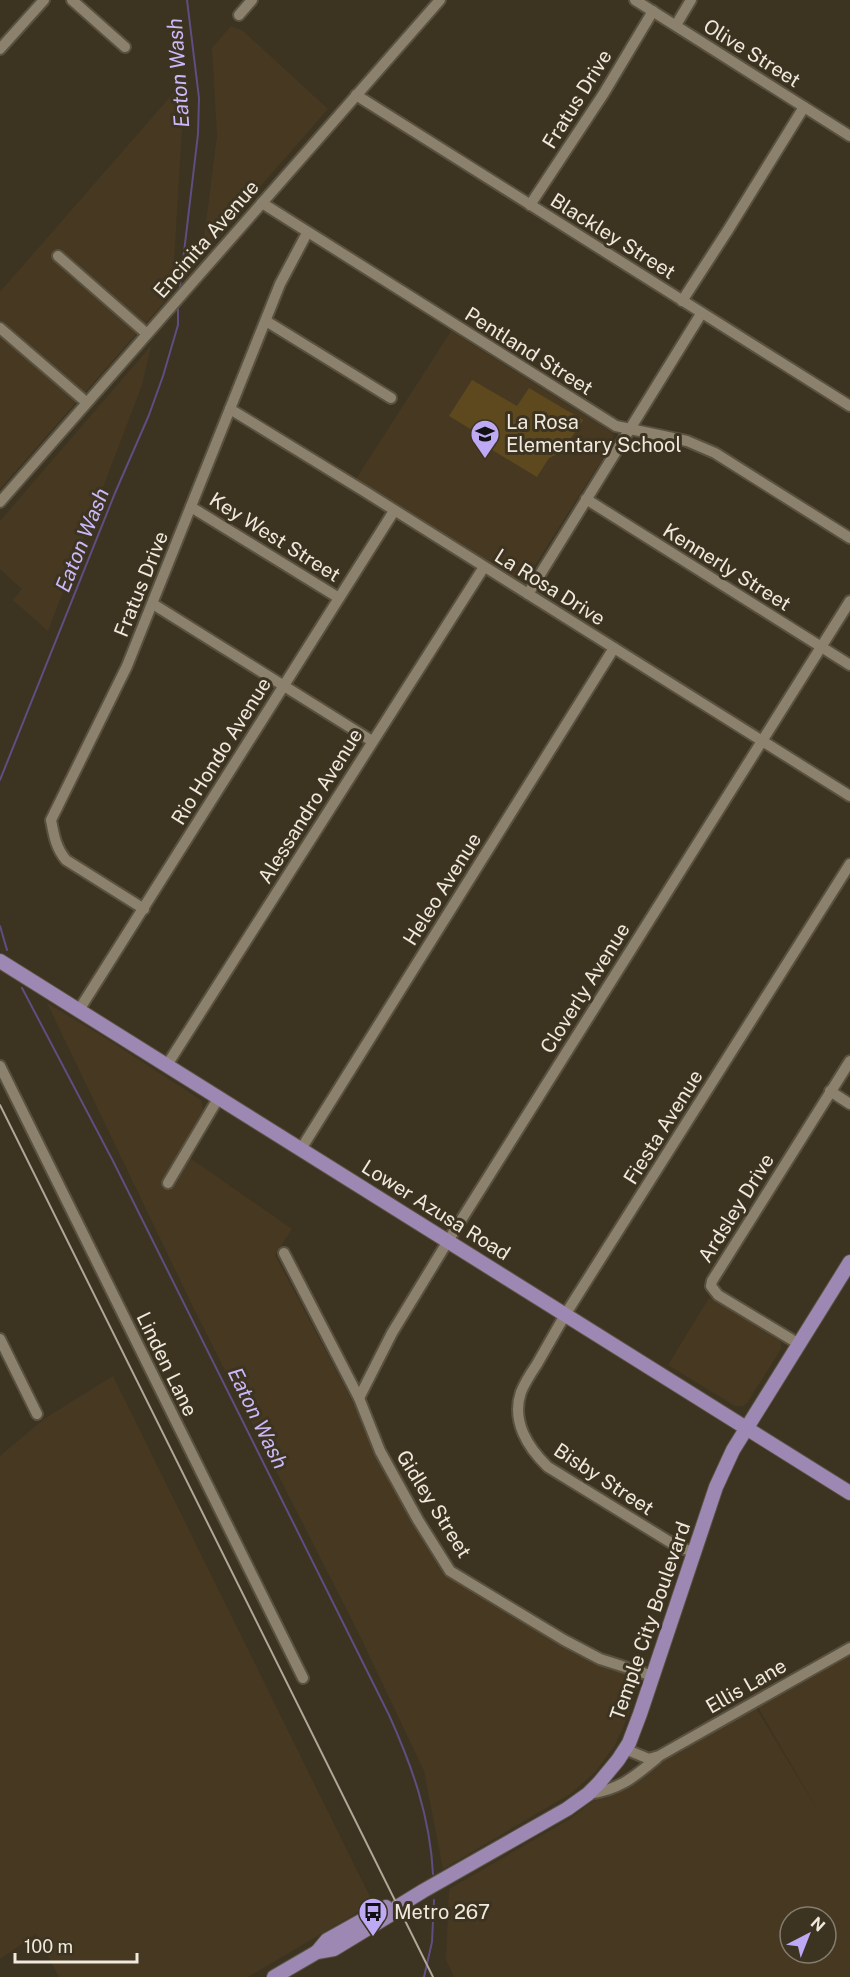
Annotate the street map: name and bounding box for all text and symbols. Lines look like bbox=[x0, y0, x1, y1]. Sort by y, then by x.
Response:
street label: Olive Street bbox=[699, 14, 805, 92]
water label: Eaton Wash bbox=[162, 17, 194, 129]
street label: Fratus Drive bbox=[537, 45, 617, 153]
street label: Encinita Avenue bbox=[148, 175, 264, 303]
street label: Blackley Street bbox=[546, 188, 680, 284]
street label: Pentland Street bbox=[461, 302, 597, 400]
place label: La Rosa Elementary School bbox=[506, 410, 681, 457]
school or university icon: La Rosa Elementary School bbox=[469, 418, 501, 460]
water label: Eaton Wash bbox=[50, 484, 114, 596]
street label: Key West Street bbox=[205, 487, 345, 587]
street label: Kennerly Street bbox=[659, 518, 795, 616]
street label: Fratus Drive bbox=[109, 528, 173, 640]
street label: La Rosa Drive bbox=[490, 544, 610, 630]
street label: Rio Hondo Avenue bbox=[166, 673, 276, 829]
street label: Alessandro Avenue bbox=[253, 724, 367, 888]
street label: Heleo Avenue bbox=[398, 828, 486, 950]
street label: Cloverly Avenue bbox=[535, 918, 635, 1058]
street label: Fiesta Avenue bbox=[618, 1065, 708, 1189]
street label: Ardsley Drive bbox=[693, 1149, 779, 1267]
street label: Lower Azusa Road bbox=[357, 1155, 515, 1265]
street label: Linden Lane bbox=[131, 1308, 203, 1420]
water label: Eaton Wash bbox=[223, 1363, 293, 1473]
street label: Bisby Street bbox=[550, 1438, 658, 1520]
street label: Gidley Street bbox=[391, 1446, 477, 1562]
street label: Temple City Boulevard bbox=[605, 1519, 695, 1723]
street label: Ellis Lane bbox=[702, 1653, 790, 1719]
bus stop icon: Metro 267 bbox=[357, 1896, 389, 1938]
place label: Metro 267 bbox=[394, 1900, 490, 1924]
north arrow bbox=[778, 1905, 838, 1965]
text: N bbox=[807, 1913, 829, 1935]
scale bar bbox=[15, 1926, 136, 1964]
text: 100 m bbox=[24, 1936, 73, 1957]

